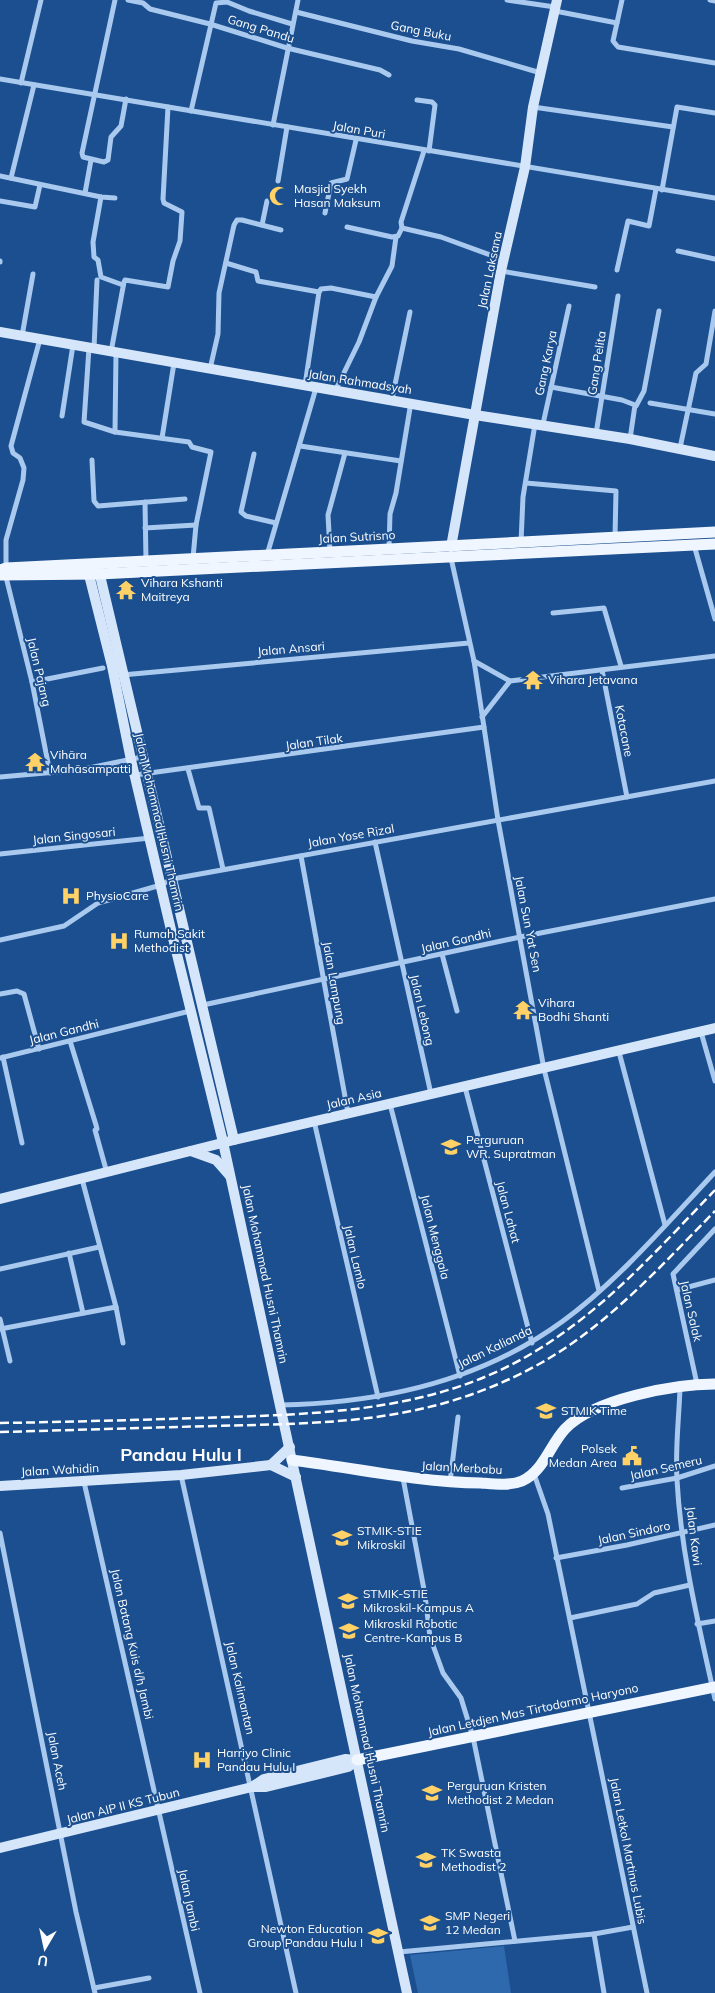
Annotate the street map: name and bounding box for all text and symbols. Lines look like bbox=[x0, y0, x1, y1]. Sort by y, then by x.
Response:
street label: Gang Pandu bbox=[226, 11, 296, 46]
street label: Gang Buku bbox=[389, 17, 453, 44]
street label: Jalan Puri bbox=[332, 117, 387, 142]
place label: Masjid Syekh Hasan Maksum bbox=[294, 181, 381, 210]
mosque icon: Masjid Syekh Hasan Maksum bbox=[268, 185, 290, 207]
street label: Jalan Laksana bbox=[474, 230, 505, 310]
street label: Gang Karya bbox=[531, 329, 560, 397]
street label: Gang Pelita bbox=[584, 330, 609, 396]
street label: Jalan Rahmadsyah bbox=[307, 366, 413, 397]
street label: Jalan Sutrisno bbox=[318, 527, 396, 546]
place label: Vihara Kshanti Maitreya bbox=[141, 575, 223, 604]
temple icon: Vihara Kshanti Maitreya bbox=[115, 579, 137, 601]
street label: Jalan Pajang bbox=[24, 636, 55, 708]
street label: Jalan Ansari bbox=[257, 638, 325, 659]
temple icon: Vihara Jetavana bbox=[522, 669, 544, 691]
place label: Vihara Jetavana bbox=[548, 672, 638, 687]
street label: Kotacane bbox=[612, 704, 637, 758]
street label: Jalan Tilak bbox=[284, 730, 344, 753]
street label: Jalan Mohammad Husni Thamrin bbox=[132, 731, 187, 913]
place label: Vihāra Mahāsampatti bbox=[50, 747, 131, 776]
temple icon: Vihāra Mahāsampatti bbox=[24, 751, 46, 773]
street label: Jalan Yose Rizal bbox=[306, 821, 395, 850]
street label: Jalan Singosari bbox=[32, 824, 116, 847]
street label: Jalan Sun Yat Sen bbox=[512, 874, 545, 973]
hospital icon: PhysioCare bbox=[60, 885, 82, 907]
place label: PhysioCare bbox=[86, 888, 149, 903]
street label: Jalan Gandhi bbox=[419, 925, 493, 956]
place label: Rumah Sakit Methodist bbox=[134, 926, 205, 955]
hospital icon: Rumah Sakit Methodist bbox=[108, 930, 130, 952]
street label: Jalan Lampung bbox=[320, 940, 349, 1026]
street label: Jalan Lebong bbox=[407, 973, 438, 1047]
place label: Vihara Bodhi Shanti bbox=[538, 995, 609, 1024]
temple icon: Vihara Bodhi Shanti bbox=[512, 999, 534, 1021]
street label: Jalan Gandhi bbox=[27, 1016, 100, 1047]
street label: Jalan Asia bbox=[325, 1085, 383, 1112]
place label: Perguruan WR. Supratman bbox=[466, 1132, 556, 1161]
school or university icon: Perguruan WR. Supratman bbox=[440, 1136, 462, 1158]
street label: Jalan Lahat bbox=[493, 1179, 524, 1245]
street label: Jalan Mohammad Husni Thamrin bbox=[239, 1183, 292, 1365]
street label: Jalan Menggala bbox=[418, 1193, 453, 1281]
street label: Jalan Lamlo bbox=[341, 1223, 370, 1291]
street label: Jalan Salak bbox=[677, 1279, 706, 1344]
street label: Jalan Kalianda bbox=[455, 1322, 534, 1371]
school or university icon: STMIK Time bbox=[535, 1400, 557, 1422]
place label: STMIK Time bbox=[561, 1403, 627, 1418]
place label: Polsek Medan Area bbox=[549, 1441, 618, 1470]
district label: Pandau Hulu I bbox=[120, 1443, 242, 1466]
public building icon: Polsek Medan Area bbox=[621, 1445, 643, 1467]
street label: Jalan Semeru bbox=[628, 1452, 703, 1483]
street label: Jalan Merbabu bbox=[421, 1458, 503, 1477]
street label: Jalan Wahidin bbox=[21, 1460, 99, 1479]
street label: Jalan Kawi bbox=[683, 1506, 706, 1566]
street label: Jalan Sindoro bbox=[596, 1517, 672, 1548]
place label: STMIK-STIE Mikroskil bbox=[357, 1523, 422, 1552]
school or university icon: STMIK-STIE Mikroskil bbox=[331, 1527, 353, 1549]
street label: Jalan Batang Kuis d/h Jambi bbox=[108, 1567, 157, 1721]
place label: STMIK-STIE Mikroskil-Kampus A bbox=[363, 1586, 474, 1615]
school or university icon: STMIK-STIE Mikroskil-Kampus A bbox=[337, 1590, 359, 1612]
place label: Mikroskil Robotic Centre-Kampus B bbox=[364, 1616, 462, 1645]
school or university icon: Mikroskil Robotic Centre-Kampus B bbox=[338, 1620, 360, 1642]
street label: Jalan Kalimantan bbox=[222, 1640, 258, 1736]
street label: Jalan Mohammad Husni Thamrin bbox=[341, 1652, 394, 1834]
street label: Jalan Letdjen Mas Tirtodarmo Haryono bbox=[426, 1680, 640, 1739]
street label: Jalan Aceh bbox=[44, 1730, 71, 1792]
place label: Harriyo Clinic Pandau Hulu I bbox=[217, 1745, 295, 1774]
hospital icon: Harriyo Clinic Pandau Hulu I bbox=[191, 1749, 213, 1771]
street label: Jalan Letkol Martinus Lubis bbox=[607, 1776, 650, 1926]
place label: Perguruan Kristen Methodist 2 Medan bbox=[447, 1778, 554, 1807]
school or university icon: Perguruan Kristen Methodist 2 Medan bbox=[421, 1782, 443, 1804]
street label: Jalan AIP II KS Tubun bbox=[65, 1784, 181, 1827]
place label: TK Swasta Methodist 2 bbox=[441, 1845, 506, 1874]
school or university icon: TK Swasta Methodist 2 bbox=[415, 1849, 437, 1871]
street label: Jalan Jambi bbox=[176, 1867, 203, 1932]
place label: SMP Negeri 12 Medan bbox=[445, 1908, 510, 1937]
school or university icon: SMP Negeri 12 Medan bbox=[419, 1912, 441, 1934]
place label: Newton Education Group Pandau Hulu I bbox=[247, 1921, 363, 1950]
north arrow bbox=[20, 1923, 70, 1973]
school or university icon: Newton Education Group Pandau Hulu I bbox=[367, 1925, 389, 1947]
text: U bbox=[36, 1951, 49, 1971]

